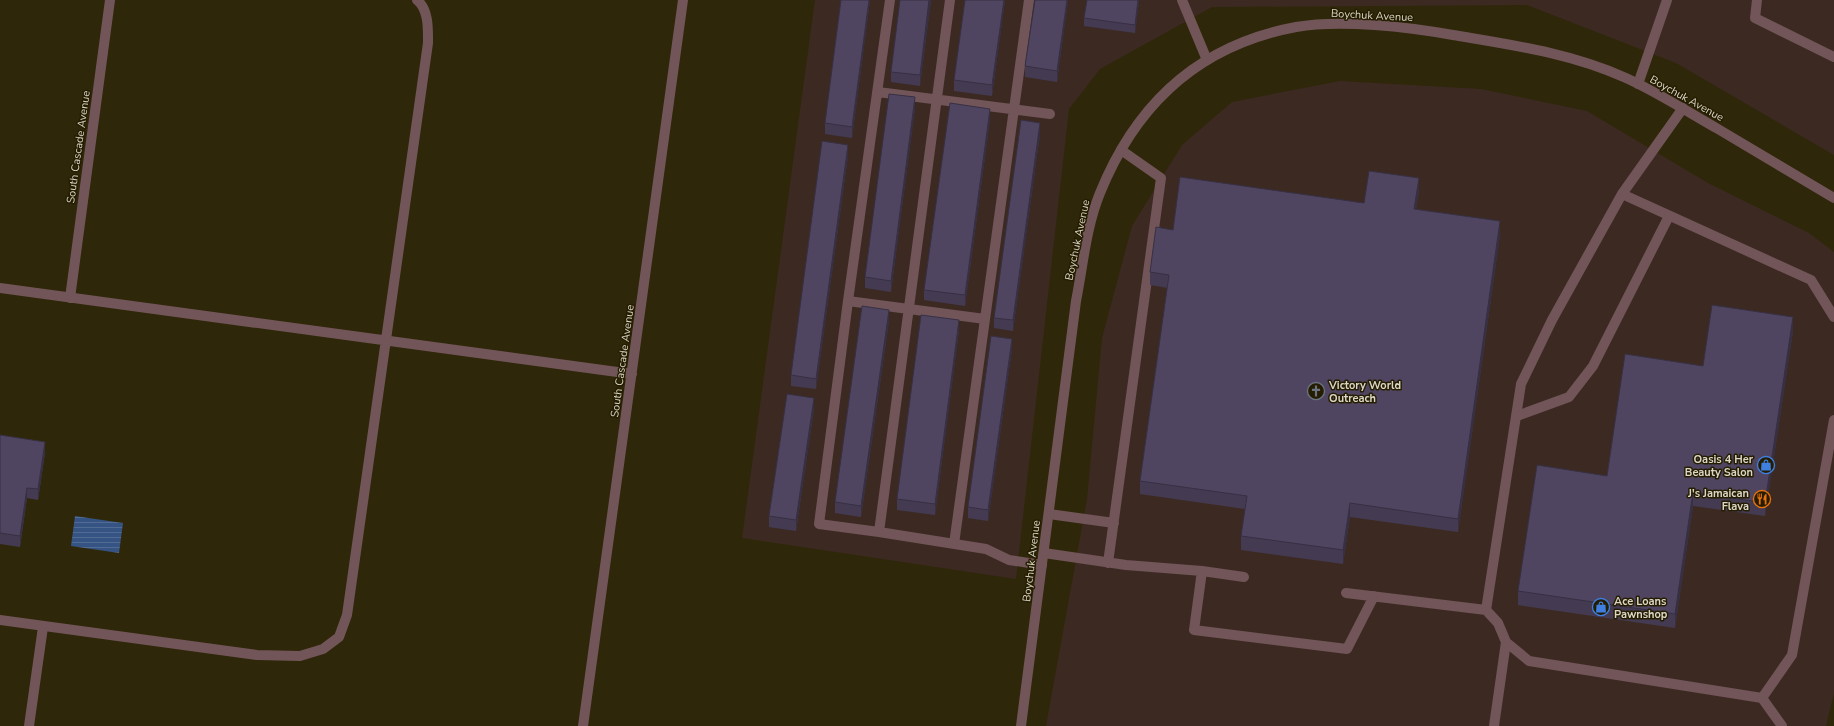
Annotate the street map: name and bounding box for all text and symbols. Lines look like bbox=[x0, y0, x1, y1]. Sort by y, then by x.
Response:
street label: Boychuk Avenue bbox=[1330, 6, 1414, 25]
street label: Boychuk Avenue bbox=[1647, 72, 1727, 125]
street label: South Cascade Avenue bbox=[63, 90, 94, 204]
street label: Boychuk Avenue bbox=[1062, 198, 1093, 282]
street label: South Cascade Avenue bbox=[607, 304, 638, 418]
place label: Victory World Outreach bbox=[1328, 378, 1401, 406]
church icon: Victory World Outreach bbox=[1306, 381, 1326, 401]
place label: Oasis 4 Her Beauty Salon bbox=[1685, 452, 1754, 480]
shop icon: Oasis 4 Her Beauty Salon bbox=[1756, 455, 1776, 475]
place label: J's Jamaican Flava bbox=[1687, 486, 1749, 514]
restaurant icon: J's Jamaican Flava bbox=[1752, 489, 1772, 509]
street label: Boychuk Avenue bbox=[1019, 519, 1044, 603]
place label: Ace Loans Pawnshop bbox=[1614, 594, 1668, 622]
shop icon: Ace Loans Pawnshop bbox=[1591, 597, 1611, 617]

